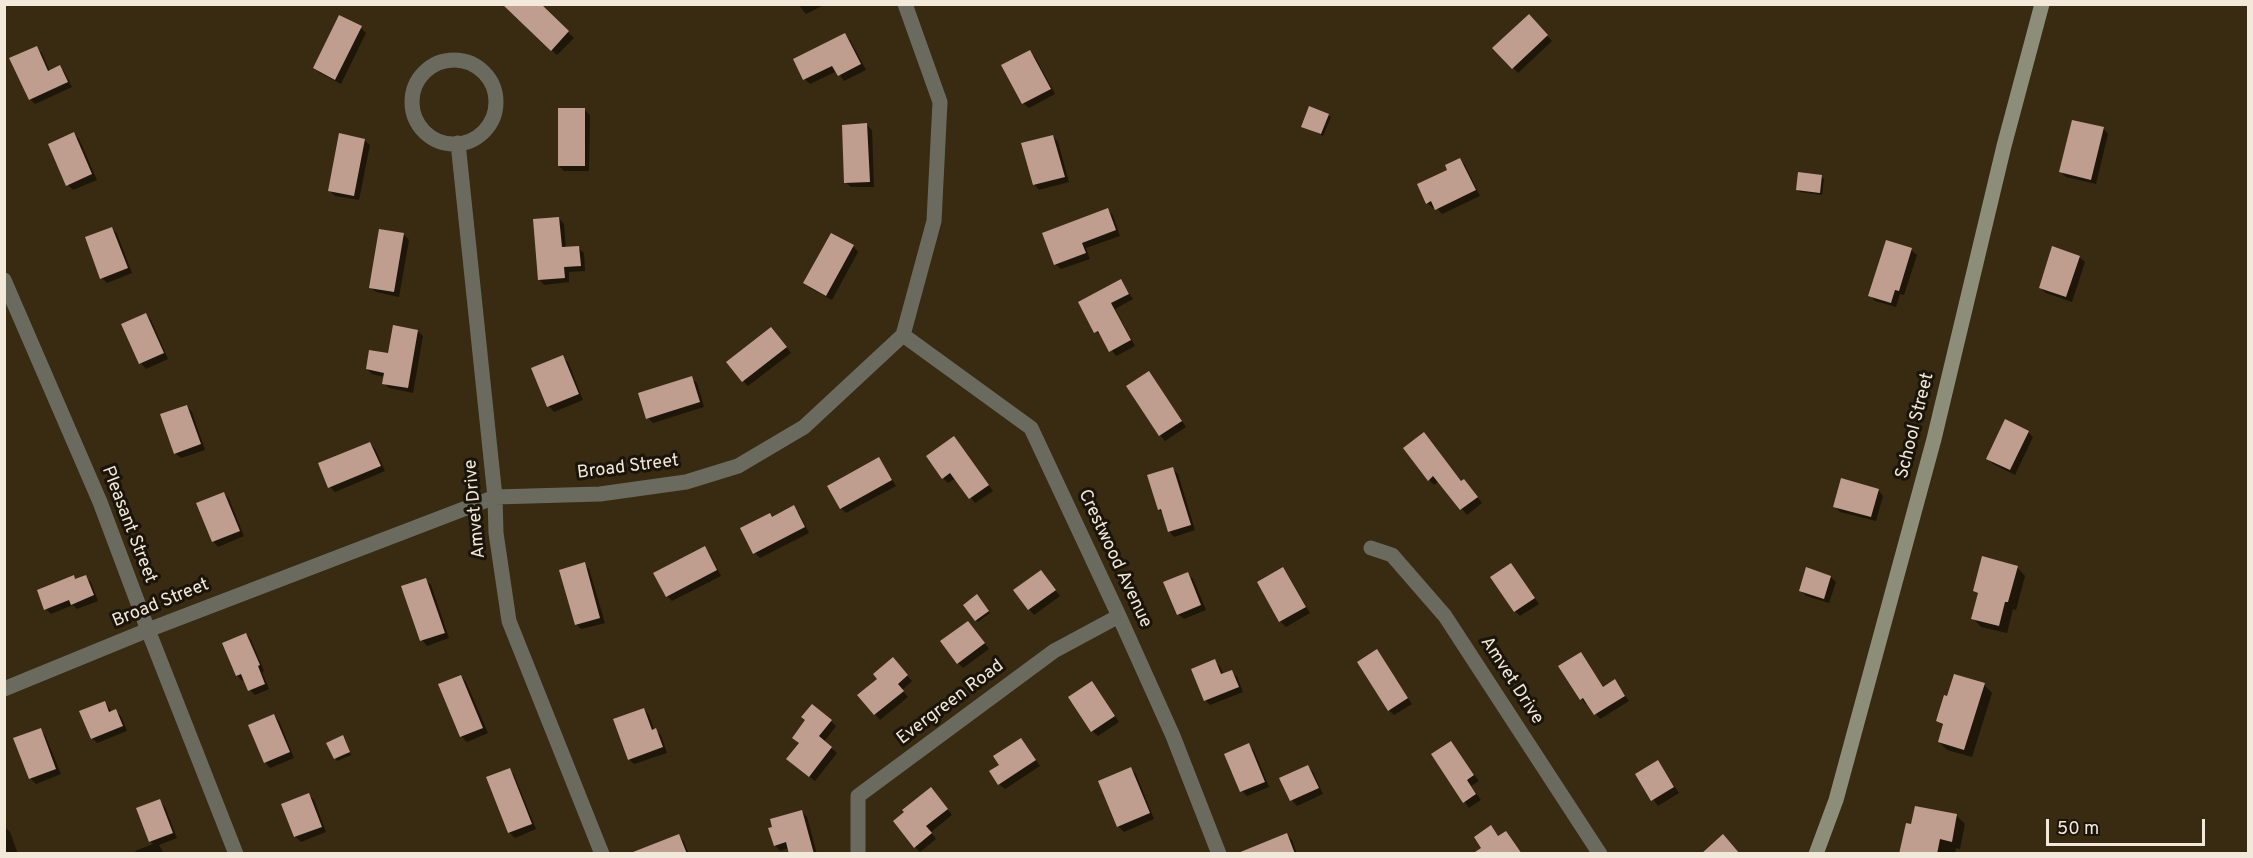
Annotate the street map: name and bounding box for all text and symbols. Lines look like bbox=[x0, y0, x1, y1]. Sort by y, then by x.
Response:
street label: School Street bbox=[1892, 371, 1940, 481]
street label: Broad Street bbox=[576, 451, 680, 485]
street label: Amvet Drive bbox=[461, 458, 491, 560]
street label: Pleasant Street bbox=[96, 463, 160, 587]
street label: Crestwood Avenue bbox=[1072, 486, 1156, 632]
street label: Broad Street bbox=[110, 575, 212, 633]
street label: Amvet Drive bbox=[1475, 633, 1547, 729]
street label: Evergreen Road bbox=[893, 656, 1009, 750]
scale bar bbox=[2049, 807, 2208, 845]
text: 50 m bbox=[2057, 818, 2099, 841]

